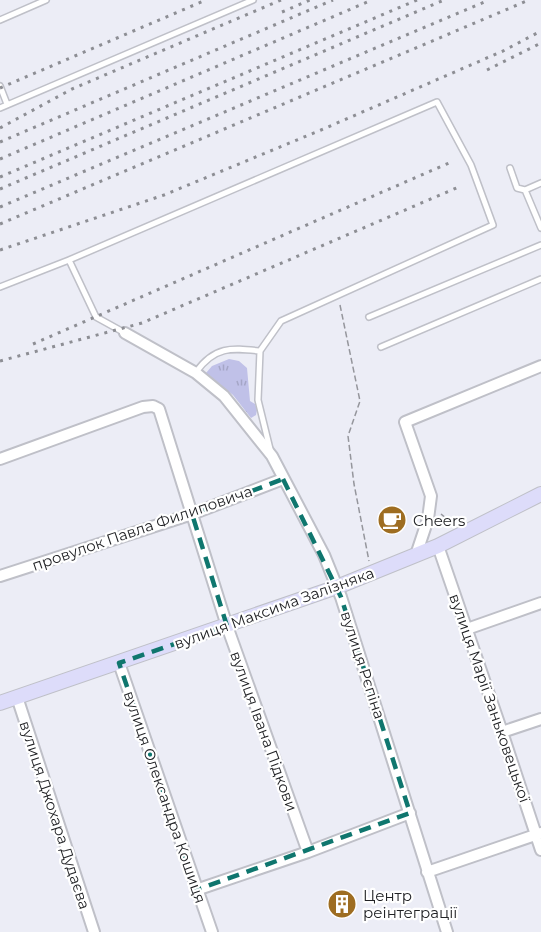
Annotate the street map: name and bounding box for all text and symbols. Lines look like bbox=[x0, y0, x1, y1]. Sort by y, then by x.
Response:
street label: провулок Павла Филиповича bbox=[29, 481, 255, 575]
cafe icon: Cheers bbox=[376, 504, 408, 536]
place label: Cheers bbox=[413, 511, 465, 530]
street label: вулиця Максима Залізняка bbox=[171, 563, 377, 653]
street label: вулиця Марії Заньковецької bbox=[445, 591, 535, 805]
street label: вулиця Рєпіна bbox=[337, 609, 389, 721]
street label: вулиця Івана Підкови bbox=[226, 648, 302, 814]
street label: вулиця Олександра Кошиця bbox=[120, 688, 210, 906]
street label: вулиця Джохара Дудаєва bbox=[16, 718, 94, 912]
place label: Центр реінтеграції bbox=[363, 886, 457, 922]
building icon: Центр реінтеграції bbox=[326, 888, 358, 920]

